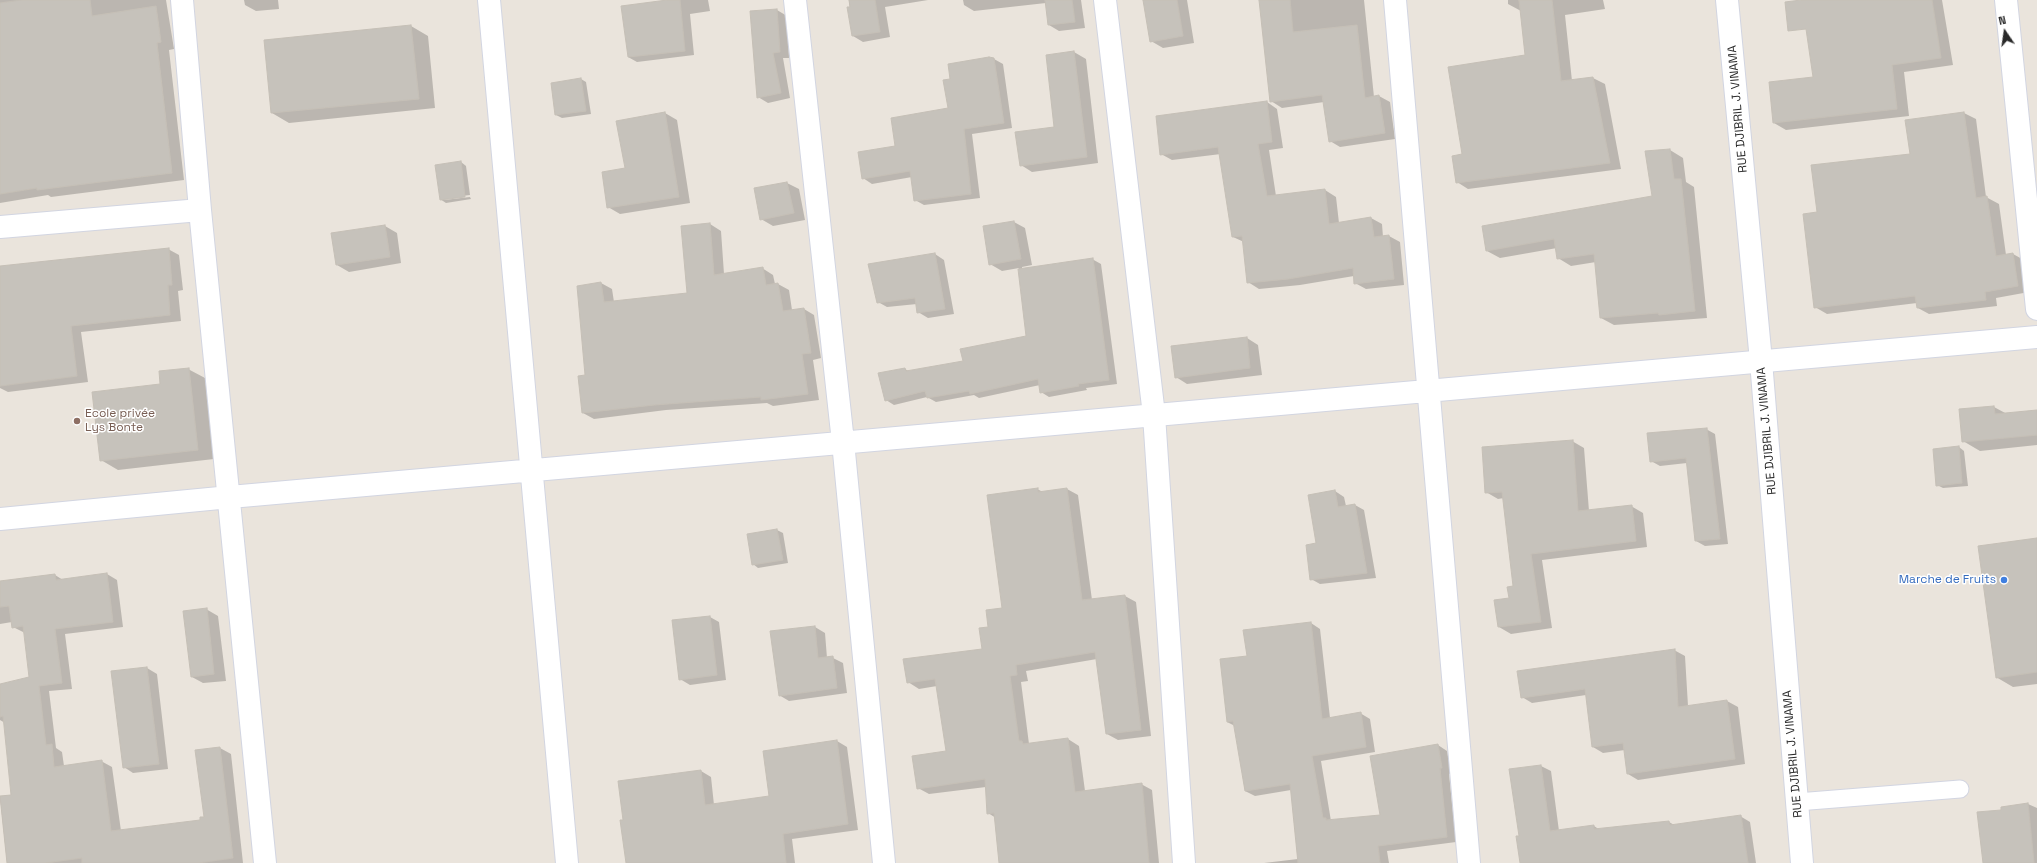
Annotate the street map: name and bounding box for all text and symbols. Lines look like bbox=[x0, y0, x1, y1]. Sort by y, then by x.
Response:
north arrow bbox=[1985, 12, 2025, 52]
text: N bbox=[1997, 13, 2007, 28]
street label: RUE DJIBRIL J. VINAMA bbox=[1725, 45, 1751, 173]
street label: RUE DJIBRIL J. VINAMA bbox=[1754, 367, 1780, 495]
place label: Ecole privée Lys Bonte bbox=[85, 407, 155, 435]
marker: Ecole privée Lys Bonte bbox=[72, 416, 82, 426]
place label: Marche de Fruits bbox=[1899, 573, 1996, 587]
marker: Marche de Fruits bbox=[1999, 575, 2009, 585]
street label: RUE DJIBRIL J. VINAMA bbox=[1780, 690, 1806, 818]

